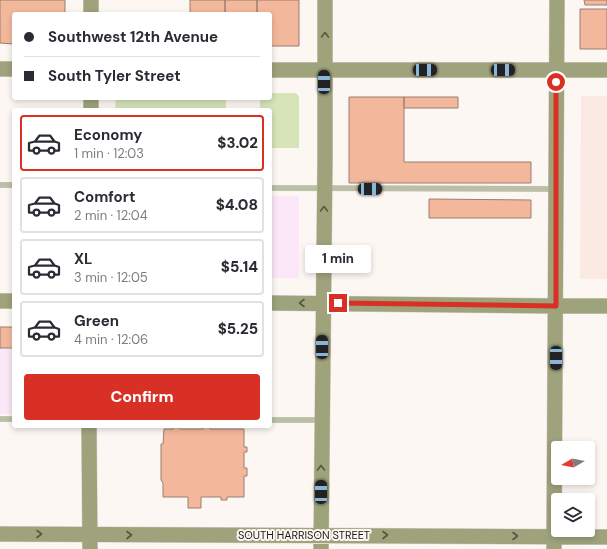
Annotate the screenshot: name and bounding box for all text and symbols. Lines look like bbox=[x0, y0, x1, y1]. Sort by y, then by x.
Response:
text: Southwest 12th Avenue bbox=[48, 27, 218, 47]
one-way arrow bbox=[321, 32, 329, 38]
car bbox=[413, 64, 437, 76]
car bbox=[491, 64, 515, 76]
text: South Tyler Street bbox=[48, 66, 181, 86]
car bbox=[318, 70, 330, 94]
route start bbox=[547, 73, 565, 91]
icon: car bbox=[26, 125, 62, 161]
text: Economy bbox=[74, 125, 142, 145]
text: $3.02 bbox=[217, 133, 258, 153]
text: 1 min · 12:03 bbox=[74, 145, 144, 162]
car bbox=[358, 183, 382, 195]
icon: car bbox=[26, 187, 62, 223]
text: Comfort bbox=[74, 187, 135, 207]
text: $4.08 bbox=[216, 195, 258, 215]
one-way arrow bbox=[320, 206, 328, 212]
text: 2 min · 12:04 bbox=[74, 207, 148, 224]
callout: 1 min bbox=[305, 245, 371, 273]
icon: car bbox=[26, 249, 62, 285]
text: XL bbox=[74, 249, 92, 269]
text: 1 min bbox=[322, 250, 354, 267]
text: $5.14 bbox=[221, 257, 258, 277]
text: 3 min · 12:05 bbox=[74, 269, 148, 286]
route end bbox=[329, 294, 347, 312]
one-way arrow bbox=[299, 299, 305, 307]
icon: car bbox=[26, 311, 62, 347]
text: Green bbox=[74, 311, 119, 331]
text: $5.25 bbox=[218, 319, 258, 339]
text: 4 min · 12:06 bbox=[74, 331, 148, 348]
car bbox=[316, 335, 328, 359]
car bbox=[550, 346, 562, 370]
button: Confirm bbox=[24, 374, 260, 420]
north arrow bbox=[551, 441, 595, 485]
map controls bbox=[551, 441, 595, 537]
one-way arrow bbox=[317, 465, 325, 471]
car bbox=[315, 480, 327, 504]
button: layers bbox=[551, 493, 595, 537]
street label: SOUTH HARRISON STREET bbox=[238, 528, 370, 542]
one-way arrow bbox=[36, 530, 42, 538]
one-way arrow bbox=[126, 531, 132, 539]
one-way arrow bbox=[382, 531, 388, 539]
one-way arrow bbox=[512, 532, 518, 540]

